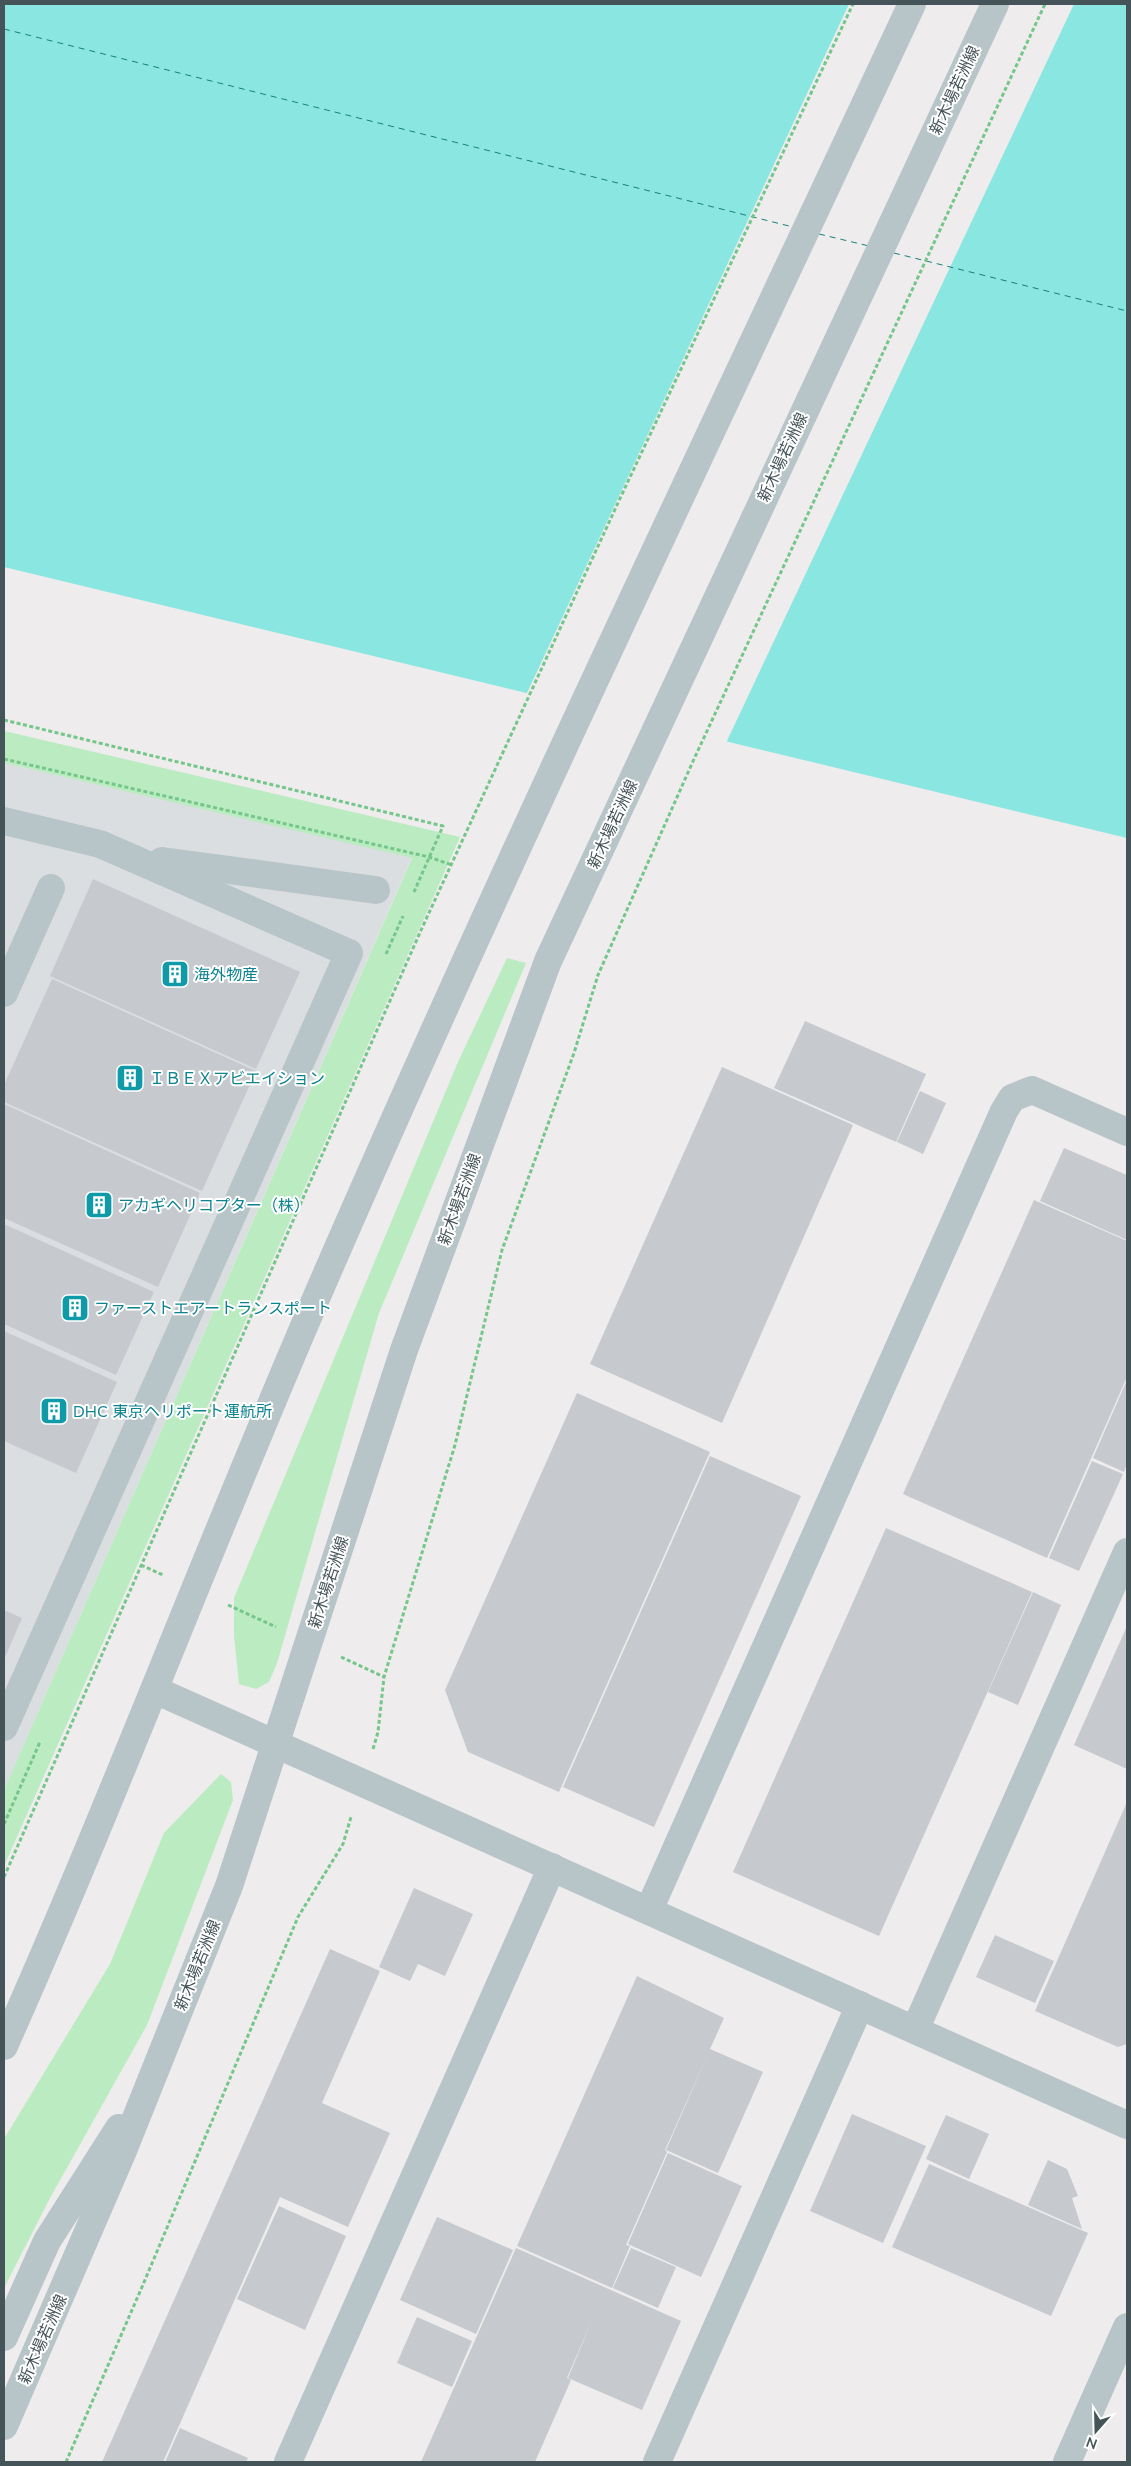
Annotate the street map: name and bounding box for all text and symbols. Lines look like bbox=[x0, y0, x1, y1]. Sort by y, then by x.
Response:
street label: 新木場若洲線 bbox=[925, 42, 985, 139]
street label: 新木場若洲線 bbox=[753, 409, 813, 506]
street label: 新木場若洲線 bbox=[583, 776, 643, 873]
building icon: 海外物産 bbox=[160, 959, 190, 989]
place label: 海外物産 bbox=[194, 964, 258, 986]
building icon: ＩＢＥＸアビエイション bbox=[115, 1063, 145, 1093]
place label: ＩＢＥＸアビエイション bbox=[149, 1068, 325, 1090]
street label: 新木場若洲線 bbox=[433, 1150, 487, 1248]
building icon: アカギヘリコプター（株） bbox=[84, 1190, 114, 1220]
place label: アカギヘリコプター（株） bbox=[118, 1195, 310, 1217]
building icon: ファーストエアートランスポート bbox=[60, 1293, 90, 1323]
place label: ファーストエアートランスポート bbox=[94, 1298, 332, 1320]
building icon: DHC 東京ヘリポート運航所 bbox=[39, 1396, 69, 1426]
place label: DHC 東京ヘリポート運航所 bbox=[73, 1401, 272, 1423]
street label: 新木場若洲線 bbox=[304, 1533, 354, 1631]
street label: 新木場若洲線 bbox=[170, 1917, 226, 2014]
street label: 新木場若洲線 bbox=[13, 2291, 72, 2388]
north arrow bbox=[1071, 2406, 1121, 2456]
text: N bbox=[1084, 2432, 1100, 2453]

